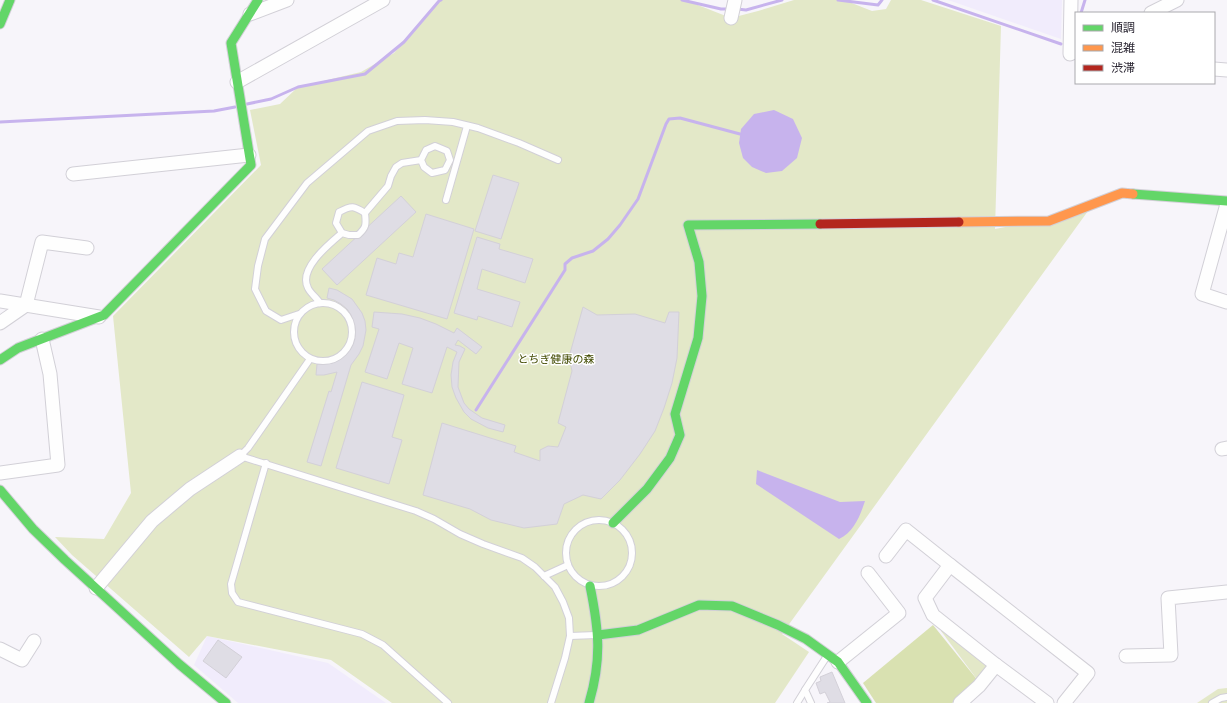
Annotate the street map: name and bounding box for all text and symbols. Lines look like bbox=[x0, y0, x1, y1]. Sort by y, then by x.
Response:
legend bbox=[1075, 12, 1215, 84]
text: 順調 bbox=[1111, 20, 1135, 35]
text: 混雑 bbox=[1111, 40, 1135, 55]
text: 渋滞 bbox=[1111, 60, 1135, 75]
park label: とちぎ健康の森 bbox=[518, 352, 595, 365]

